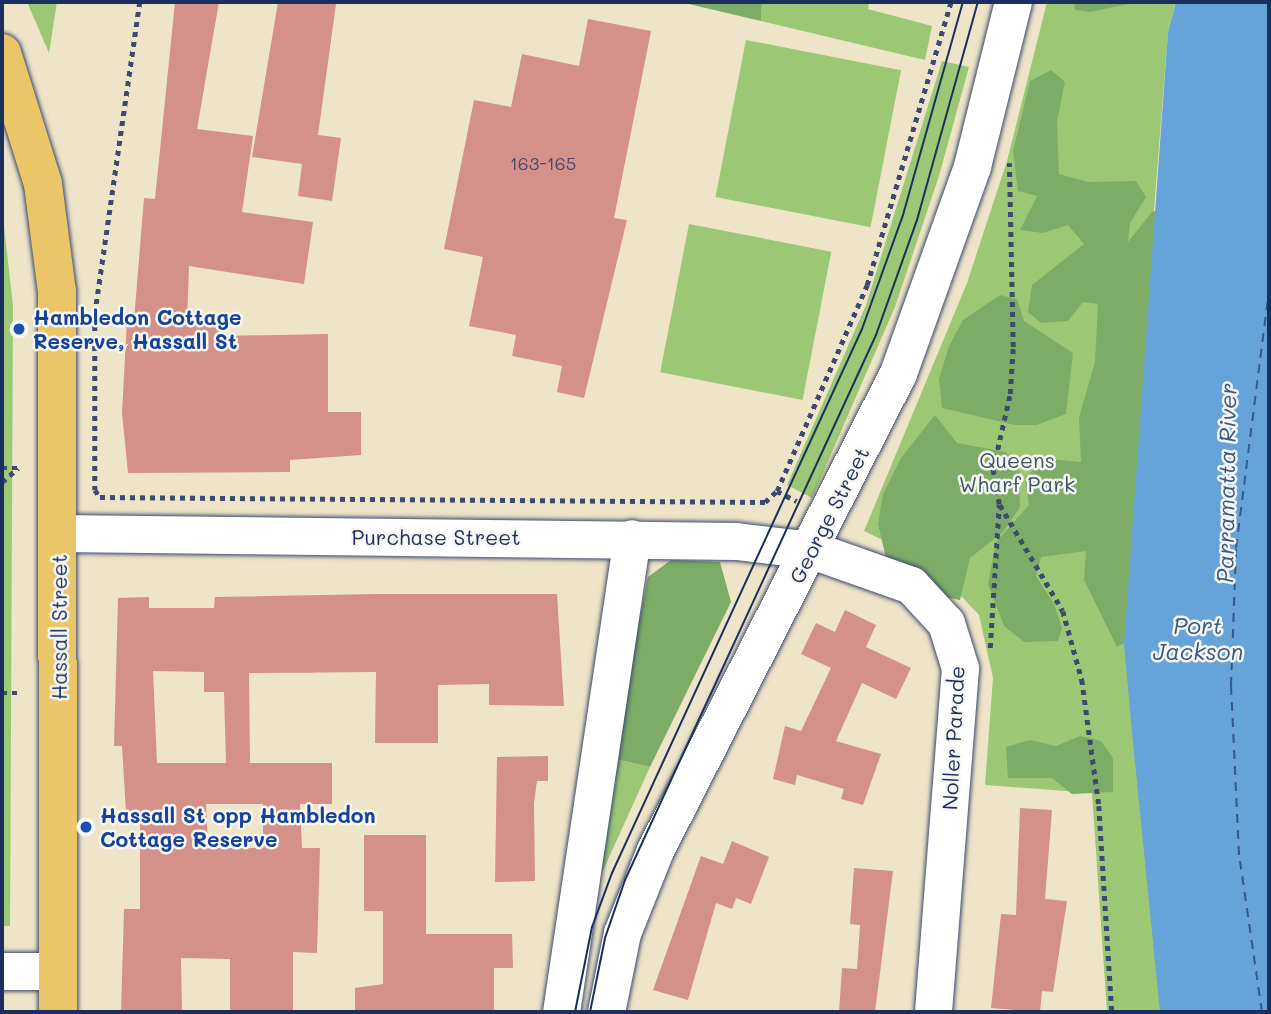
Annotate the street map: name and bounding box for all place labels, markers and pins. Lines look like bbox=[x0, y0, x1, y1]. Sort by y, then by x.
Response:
place label: Hambledon Cottage Reserve, Hassall St bbox=[33, 304, 242, 354]
marker: Hambledon Cottage Reserve, Hassall St bbox=[11, 321, 27, 337]
place label: Hassall St opp Hambledon Cottage Reserve bbox=[100, 802, 376, 852]
marker: Hassall St opp Hambledon Cottage Reserve bbox=[78, 819, 94, 835]

